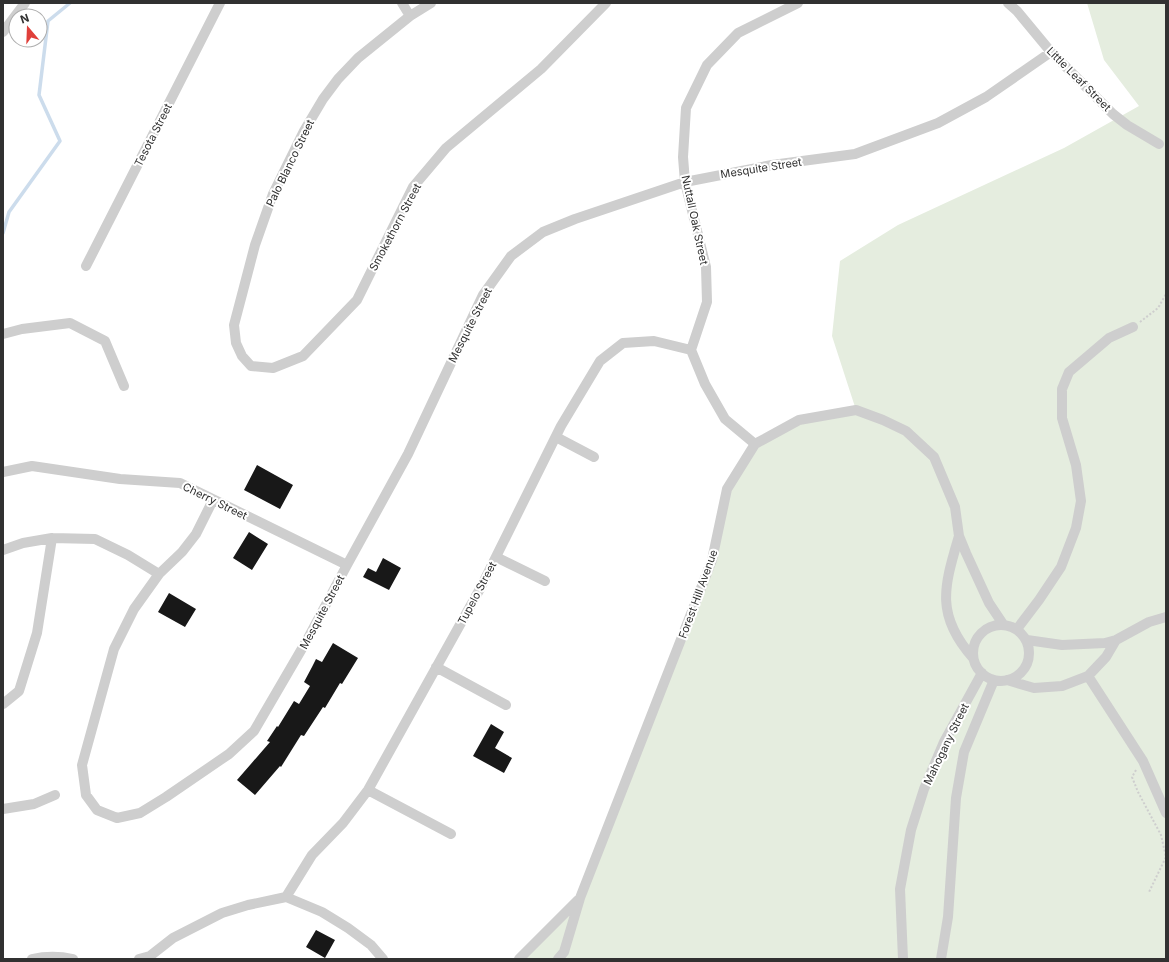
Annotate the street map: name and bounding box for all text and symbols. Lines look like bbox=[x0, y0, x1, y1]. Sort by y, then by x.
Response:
north arrow bbox=[8, 8, 48, 48]
text: N bbox=[18, 11, 31, 27]
street label: Little Leaf Street bbox=[1044, 44, 1114, 114]
street label: Tesota Street bbox=[131, 101, 175, 169]
street label: Palo Blanco Street bbox=[263, 117, 317, 209]
street label: Mesquite Street bbox=[719, 155, 803, 181]
street label: Nuttall Oak Street bbox=[679, 174, 711, 266]
street label: Smokethorn Street bbox=[366, 180, 424, 273]
street label: Mesquite Street bbox=[445, 285, 495, 365]
street label: Cherry Street bbox=[181, 479, 250, 523]
street label: Forest Hill Avenue bbox=[675, 548, 721, 640]
street label: Tupelo Street bbox=[455, 559, 500, 627]
street label: Mesquite Street bbox=[297, 572, 348, 652]
street label: Mahogany Street bbox=[920, 701, 972, 787]

